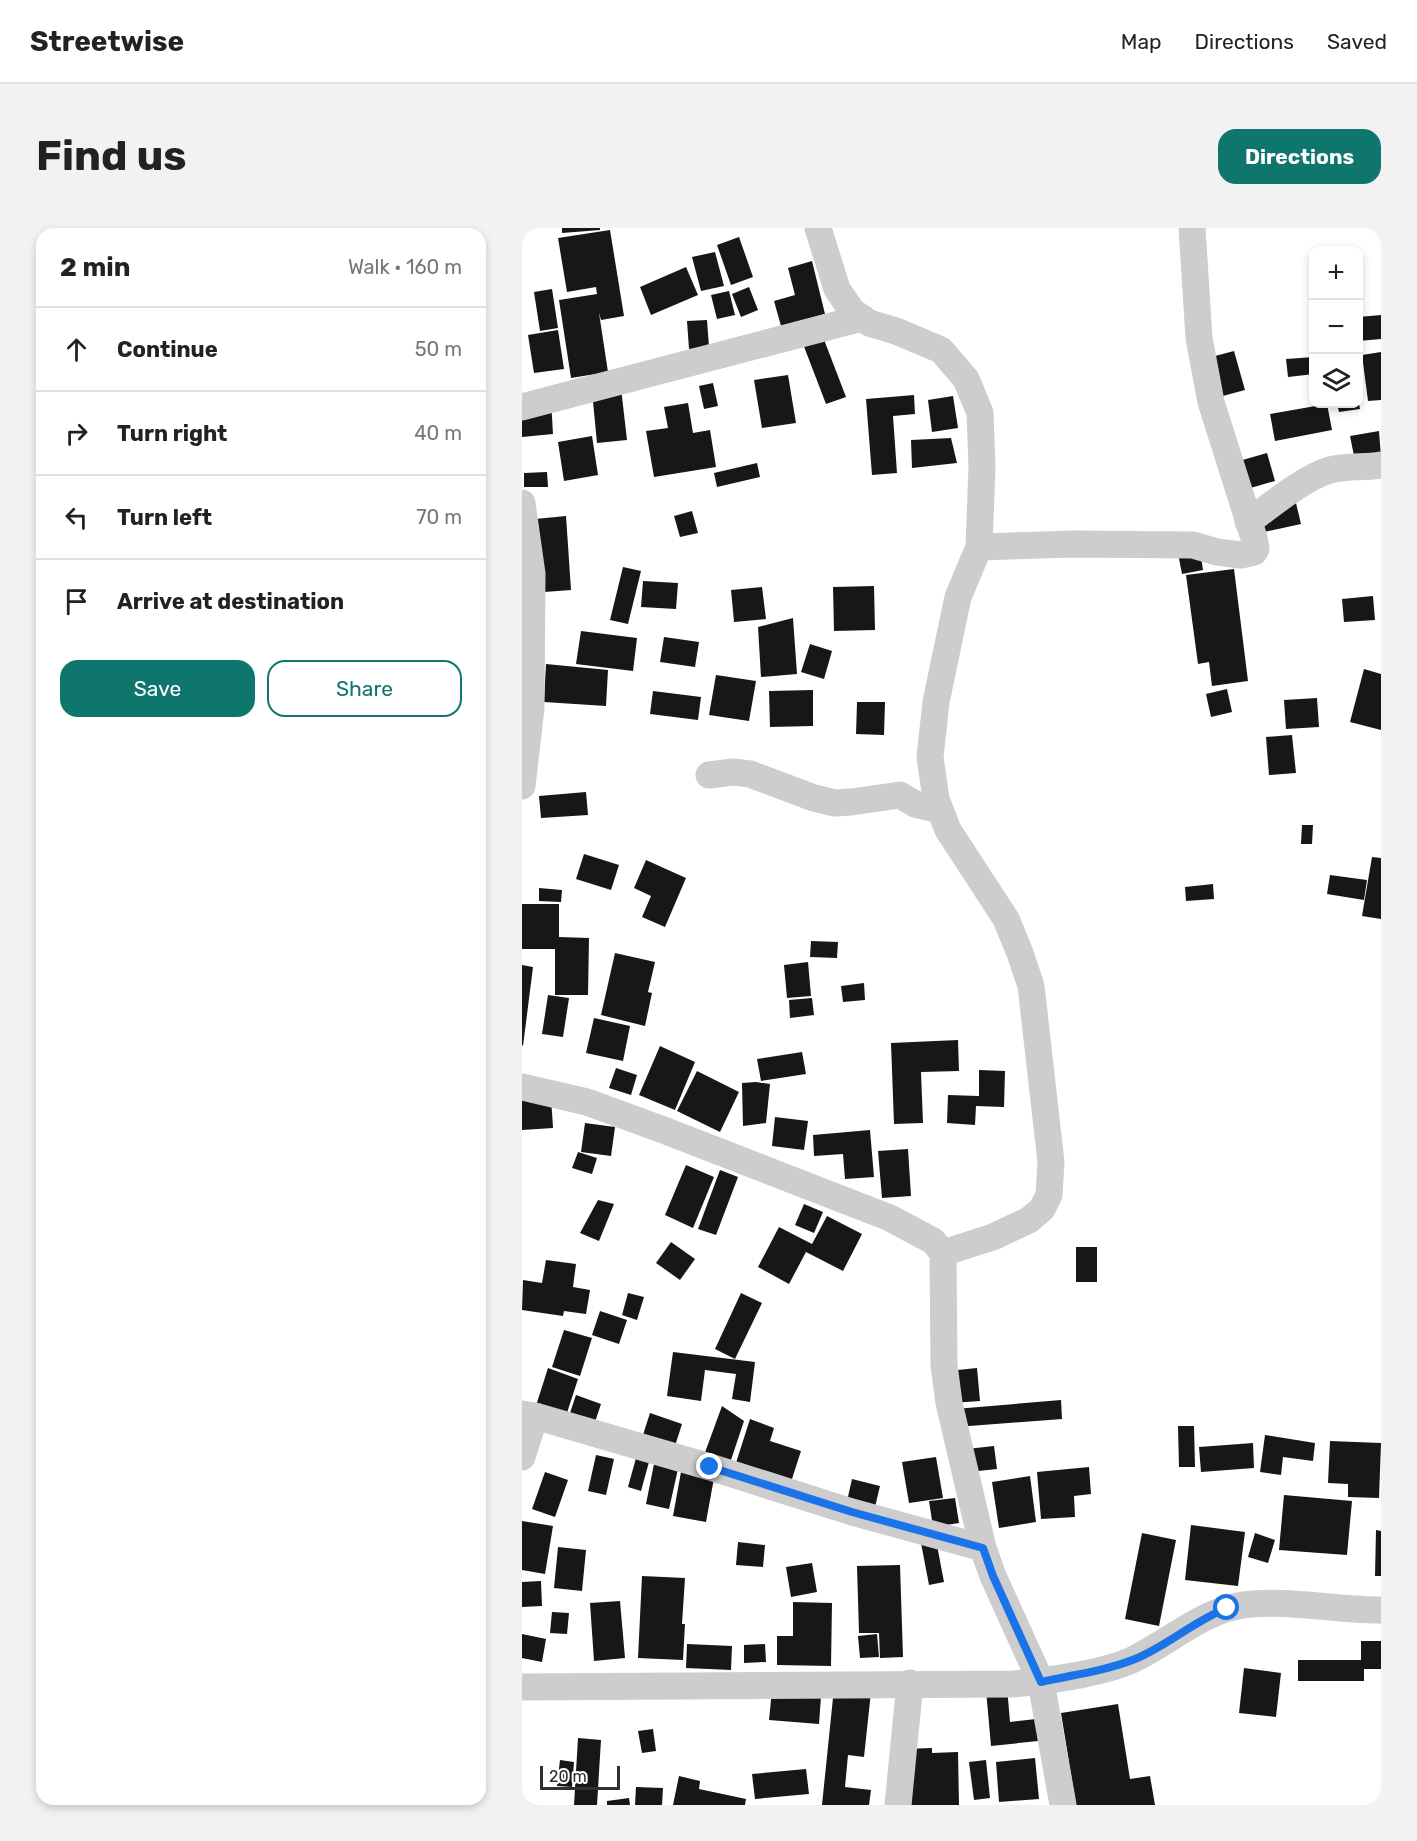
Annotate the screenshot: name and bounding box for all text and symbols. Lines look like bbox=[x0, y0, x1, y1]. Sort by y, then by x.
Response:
text: Streetwise bbox=[30, 25, 184, 58]
text: Map bbox=[1121, 29, 1162, 54]
text: Directions bbox=[1195, 29, 1294, 54]
text: Saved bbox=[1327, 29, 1387, 54]
button: Directions bbox=[1218, 129, 1381, 184]
text: Find us bbox=[36, 131, 187, 181]
map controls bbox=[1309, 246, 1363, 408]
button: + bbox=[1309, 246, 1363, 300]
text: 2 min bbox=[60, 252, 130, 283]
text: Walk · 160 m bbox=[348, 255, 462, 279]
button: − bbox=[1309, 300, 1363, 354]
icon: ahead bbox=[60, 333, 93, 366]
text: Continue bbox=[117, 336, 218, 363]
text: 50 m bbox=[415, 337, 462, 361]
button: layers bbox=[1309, 354, 1363, 408]
icon: right bbox=[60, 417, 93, 450]
text: Turn right bbox=[117, 420, 227, 447]
text: 40 m bbox=[414, 421, 462, 445]
icon: left bbox=[60, 501, 93, 534]
text: Turn left bbox=[117, 504, 212, 531]
text: 70 m bbox=[416, 505, 462, 529]
icon: arrive bbox=[60, 585, 93, 618]
text: Arrive at destination bbox=[117, 588, 344, 615]
button: Save bbox=[60, 660, 255, 717]
button: Share bbox=[267, 660, 462, 717]
route end bbox=[696, 1453, 722, 1479]
route start bbox=[1213, 1594, 1239, 1620]
scale bar bbox=[540, 1763, 620, 1790]
text: 20 m bbox=[549, 1767, 587, 1786]

